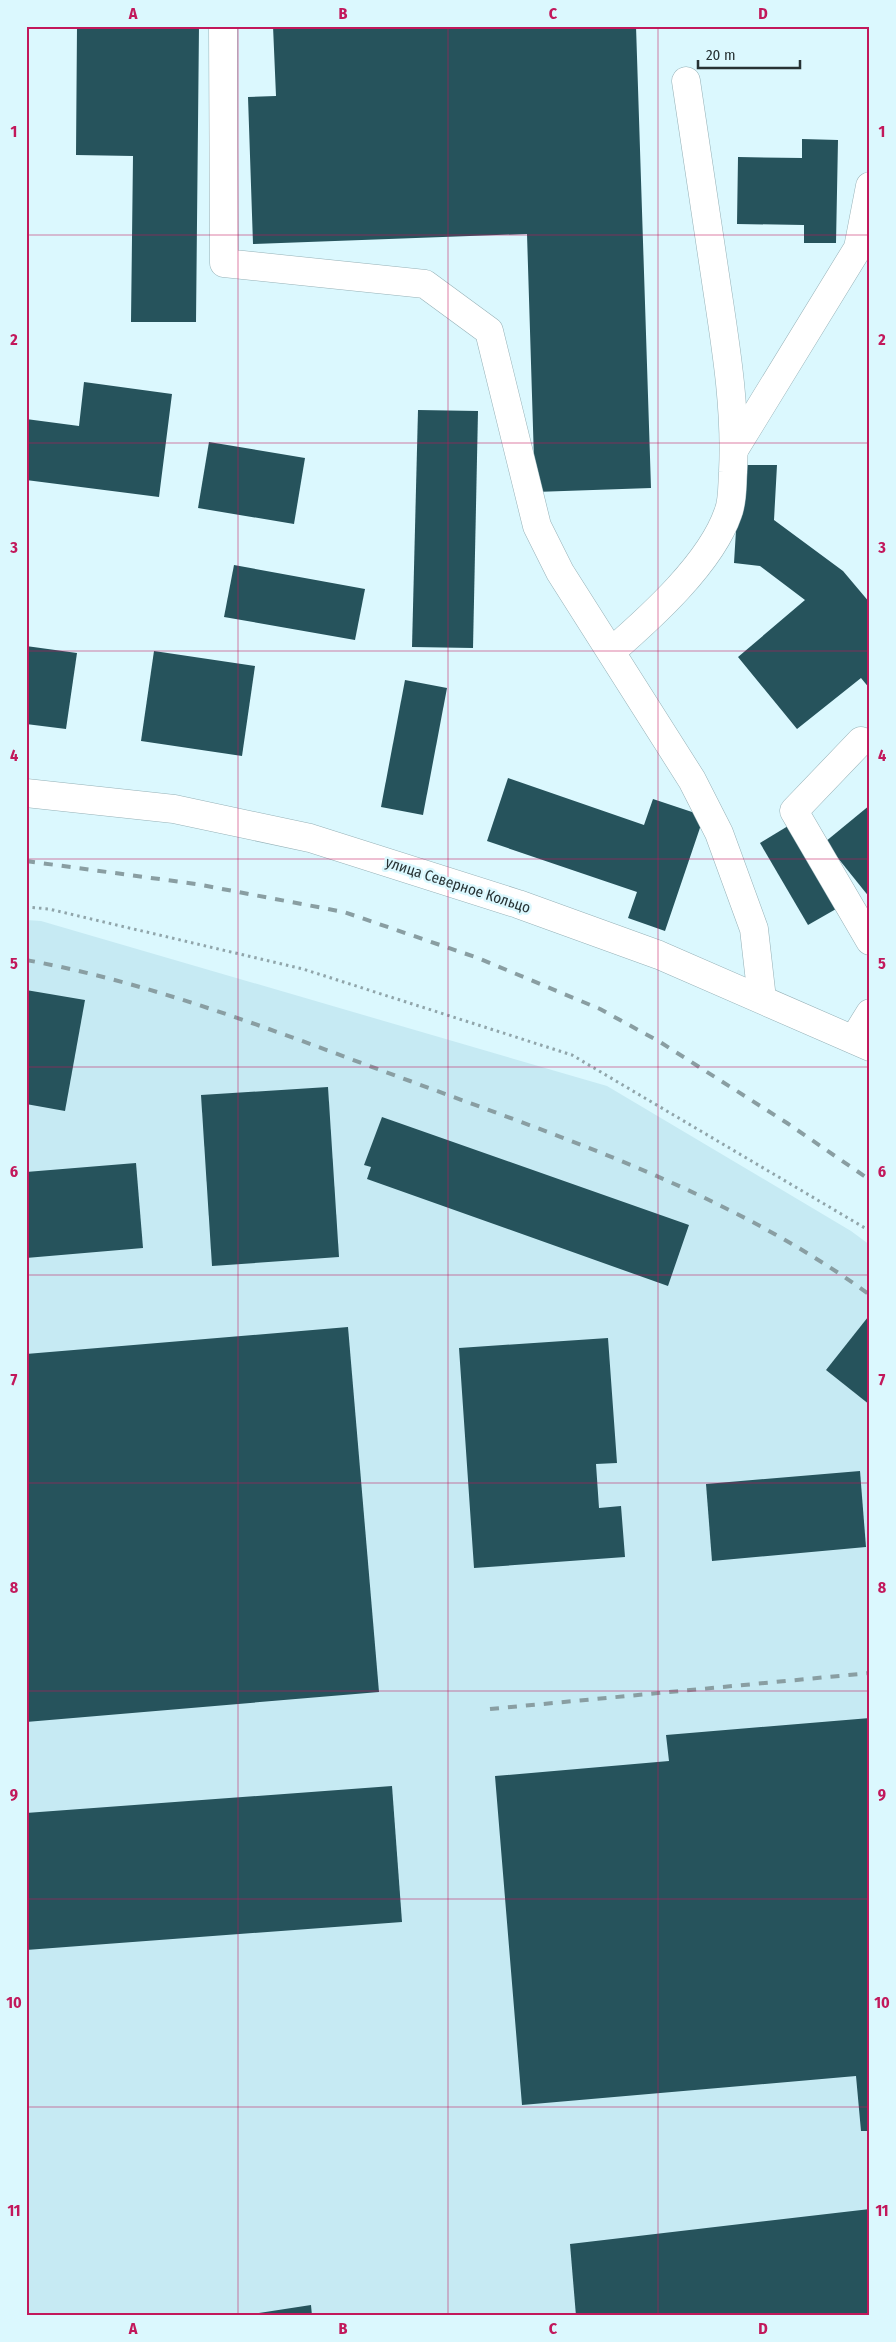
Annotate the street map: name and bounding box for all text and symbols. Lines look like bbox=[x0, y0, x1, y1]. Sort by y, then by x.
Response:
text: A bbox=[128, 4, 138, 23]
text: B bbox=[339, 4, 348, 23]
text: C bbox=[549, 4, 558, 23]
text: D bbox=[758, 4, 768, 23]
scale bar bbox=[698, 38, 801, 70]
text: 20 m bbox=[706, 46, 736, 64]
text: 1 bbox=[11, 122, 17, 141]
text: 1 bbox=[879, 122, 885, 141]
text: 2 bbox=[9, 330, 18, 349]
text: 2 bbox=[877, 330, 886, 349]
text: 3 bbox=[9, 538, 18, 557]
text: 3 bbox=[877, 538, 886, 557]
text: 4 bbox=[10, 746, 18, 765]
text: 4 bbox=[878, 746, 886, 765]
street label: улица Северное Кольцо bbox=[383, 853, 533, 917]
text: 5 bbox=[10, 954, 18, 973]
text: 5 bbox=[878, 954, 886, 973]
text: 6 bbox=[10, 1162, 18, 1181]
text: 6 bbox=[878, 1162, 886, 1181]
text: 7 bbox=[11, 1370, 18, 1389]
text: 7 bbox=[879, 1370, 886, 1389]
text: 8 bbox=[10, 1578, 19, 1597]
text: 8 bbox=[878, 1578, 887, 1597]
text: 9 bbox=[10, 1785, 18, 1804]
text: 9 bbox=[878, 1785, 886, 1804]
text: 10 bbox=[6, 1993, 22, 2012]
text: 10 bbox=[874, 1993, 890, 2012]
text: 11 bbox=[7, 2201, 21, 2220]
text: 11 bbox=[875, 2201, 889, 2220]
text: A bbox=[128, 2319, 138, 2338]
text: B bbox=[339, 2319, 348, 2338]
text: C bbox=[549, 2319, 558, 2338]
text: D bbox=[758, 2319, 768, 2338]

